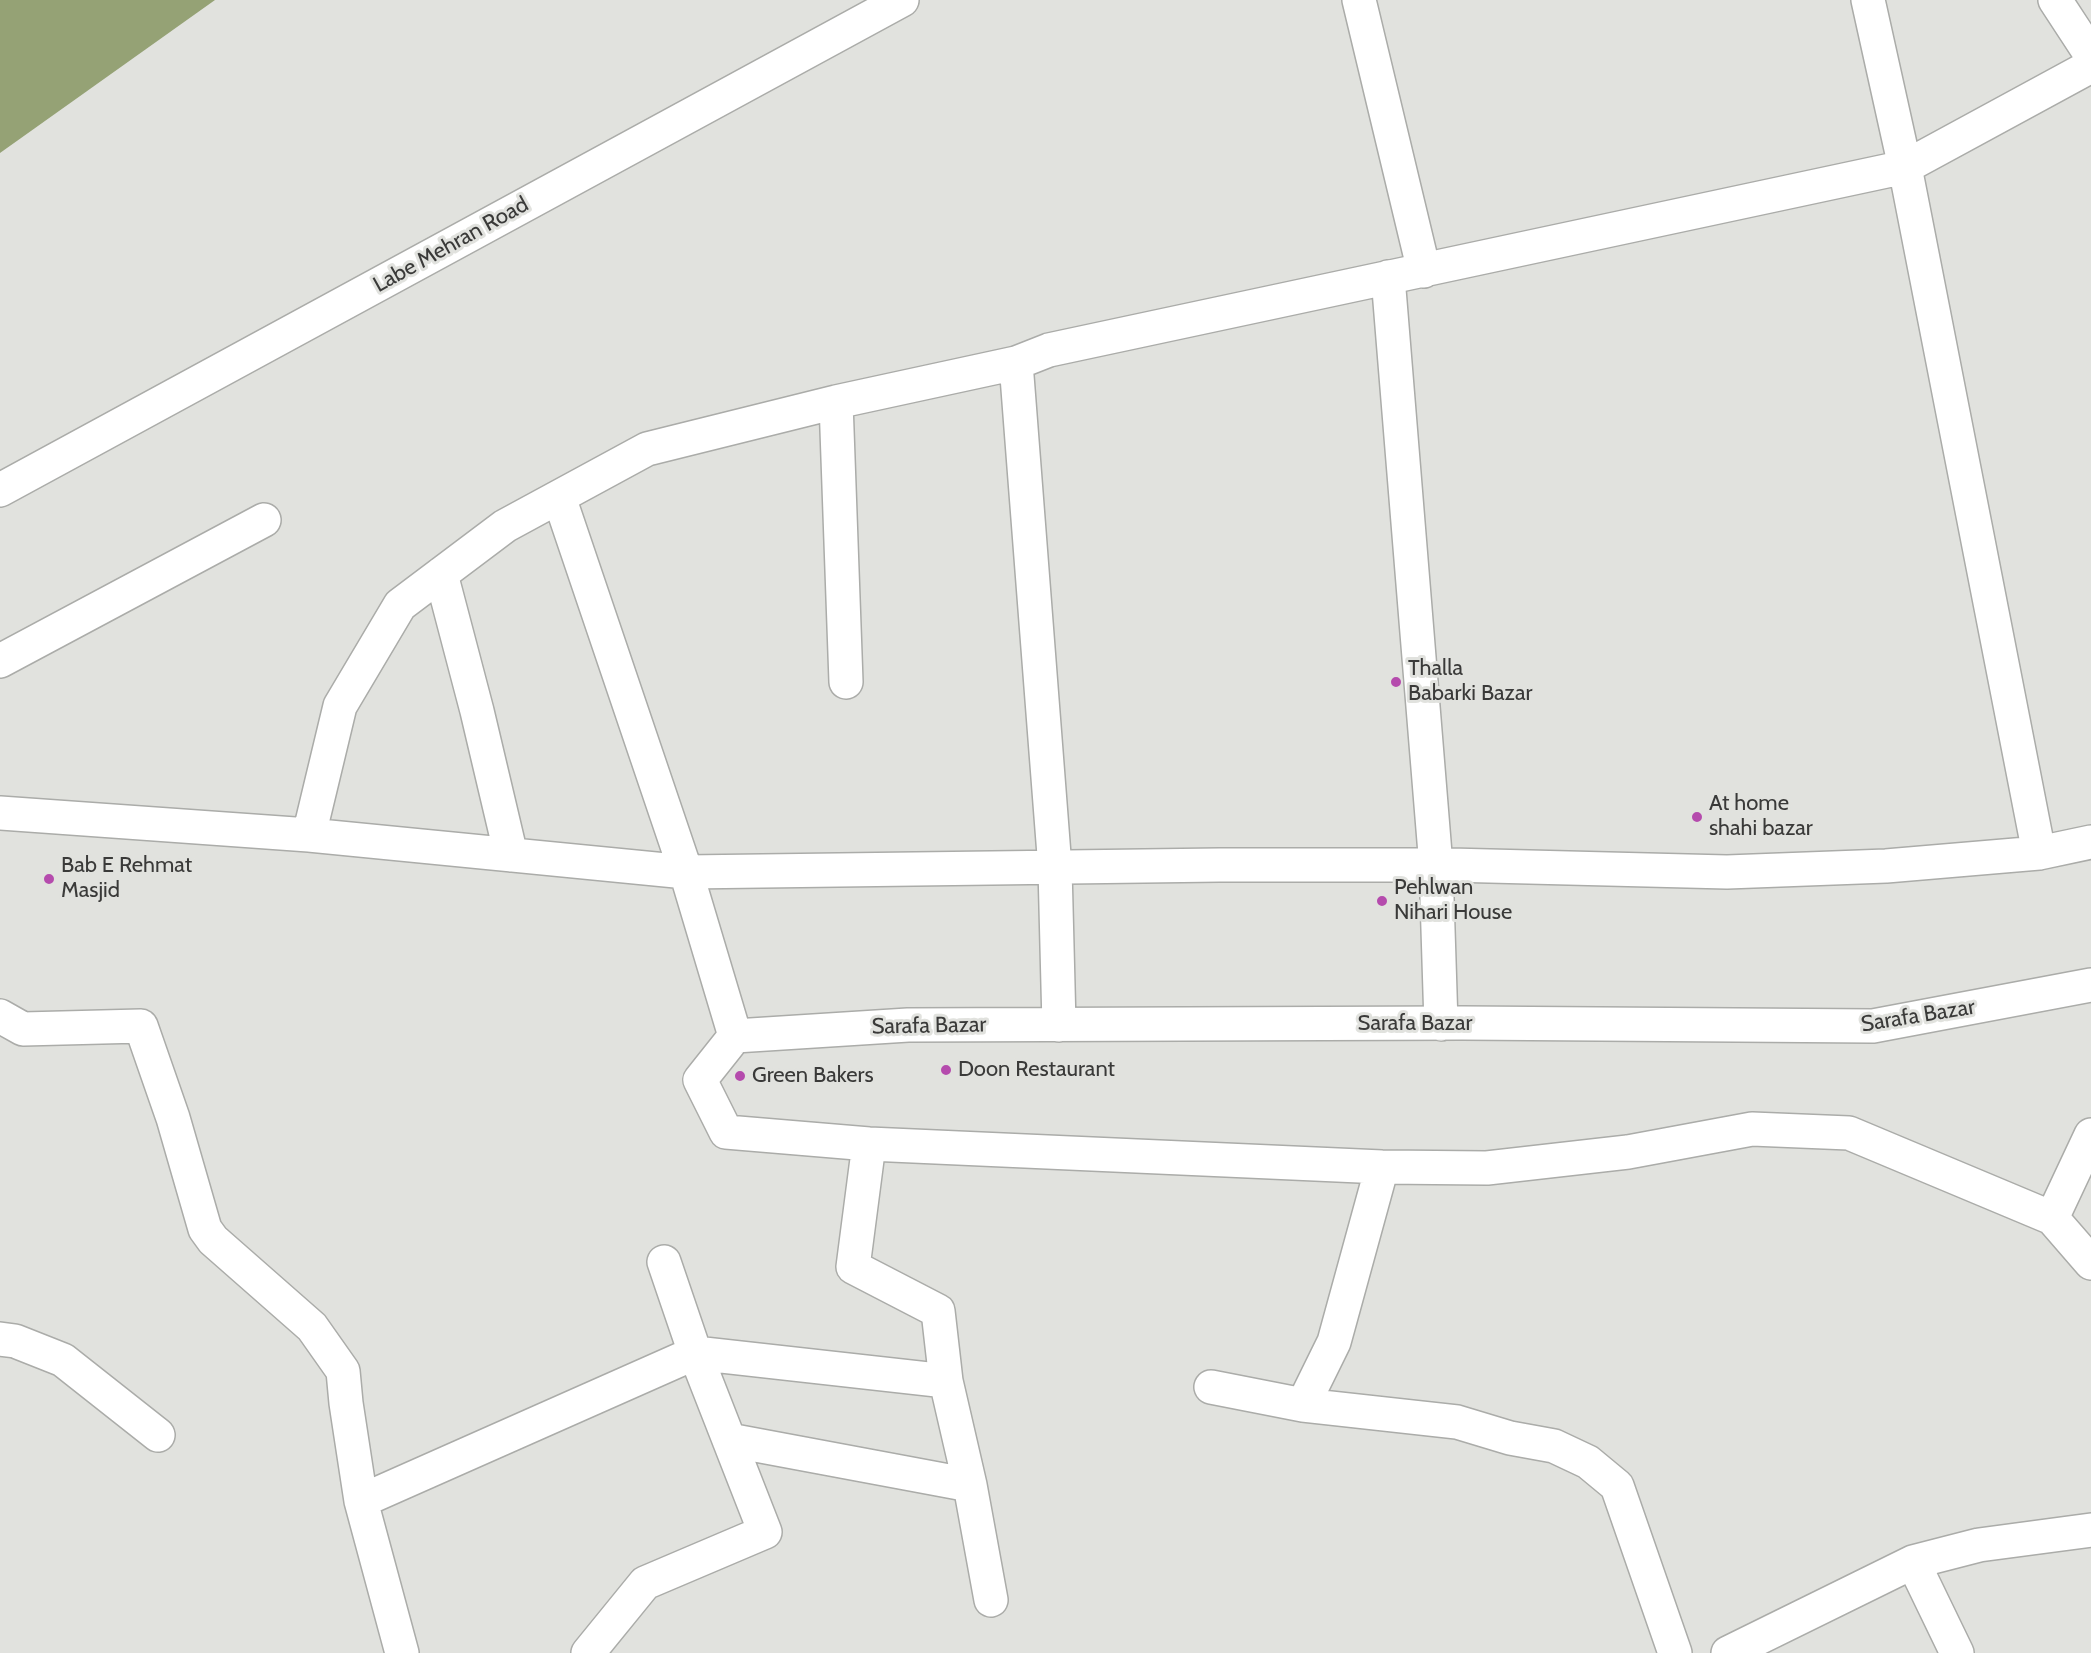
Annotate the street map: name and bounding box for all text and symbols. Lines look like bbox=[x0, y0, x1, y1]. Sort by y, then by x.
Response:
street label: Labe Mehran Road bbox=[369, 191, 533, 299]
place label: Thalla Babarki Bazar bbox=[1408, 656, 1532, 708]
marker: Thalla Babarki Bazar bbox=[1389, 675, 1403, 689]
place label: At home shahi bazar bbox=[1709, 791, 1813, 842]
marker: At home shahi bazar bbox=[1690, 810, 1704, 824]
place label: Bab E Rehmat Masjid bbox=[61, 853, 192, 904]
marker: Bab E Rehmat Masjid bbox=[42, 872, 56, 886]
place label: Pehlwan Nihari House bbox=[1394, 875, 1512, 926]
marker: Pehlwan Nihari House bbox=[1375, 894, 1389, 908]
street label: Sarafa Bazar bbox=[1859, 994, 1977, 1038]
street label: Sarafa Bazar bbox=[1358, 1011, 1472, 1037]
street label: Sarafa Bazar bbox=[871, 1012, 987, 1040]
place label: Doon Restaurant bbox=[958, 1057, 1115, 1083]
place label: Green Bakers bbox=[752, 1063, 873, 1089]
marker: Doon Restaurant bbox=[939, 1063, 953, 1077]
marker: Green Bakers bbox=[733, 1069, 747, 1083]

